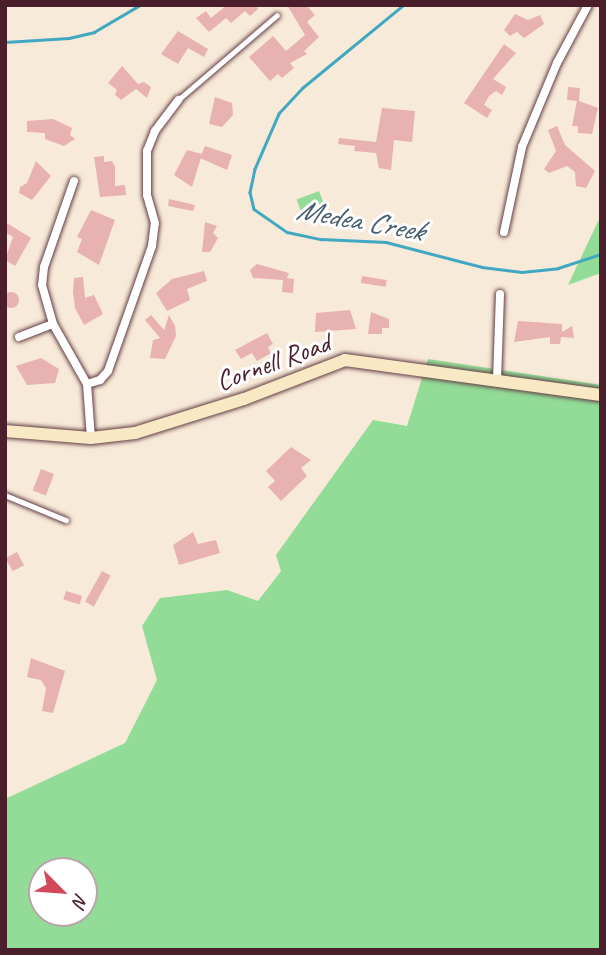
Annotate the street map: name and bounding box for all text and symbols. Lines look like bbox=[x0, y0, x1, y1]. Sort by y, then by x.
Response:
water label: Medea Creek bbox=[294, 191, 426, 249]
street label: Cornell Road bbox=[212, 326, 334, 398]
north arrow bbox=[28, 857, 98, 927]
text: N bbox=[67, 890, 94, 910]

